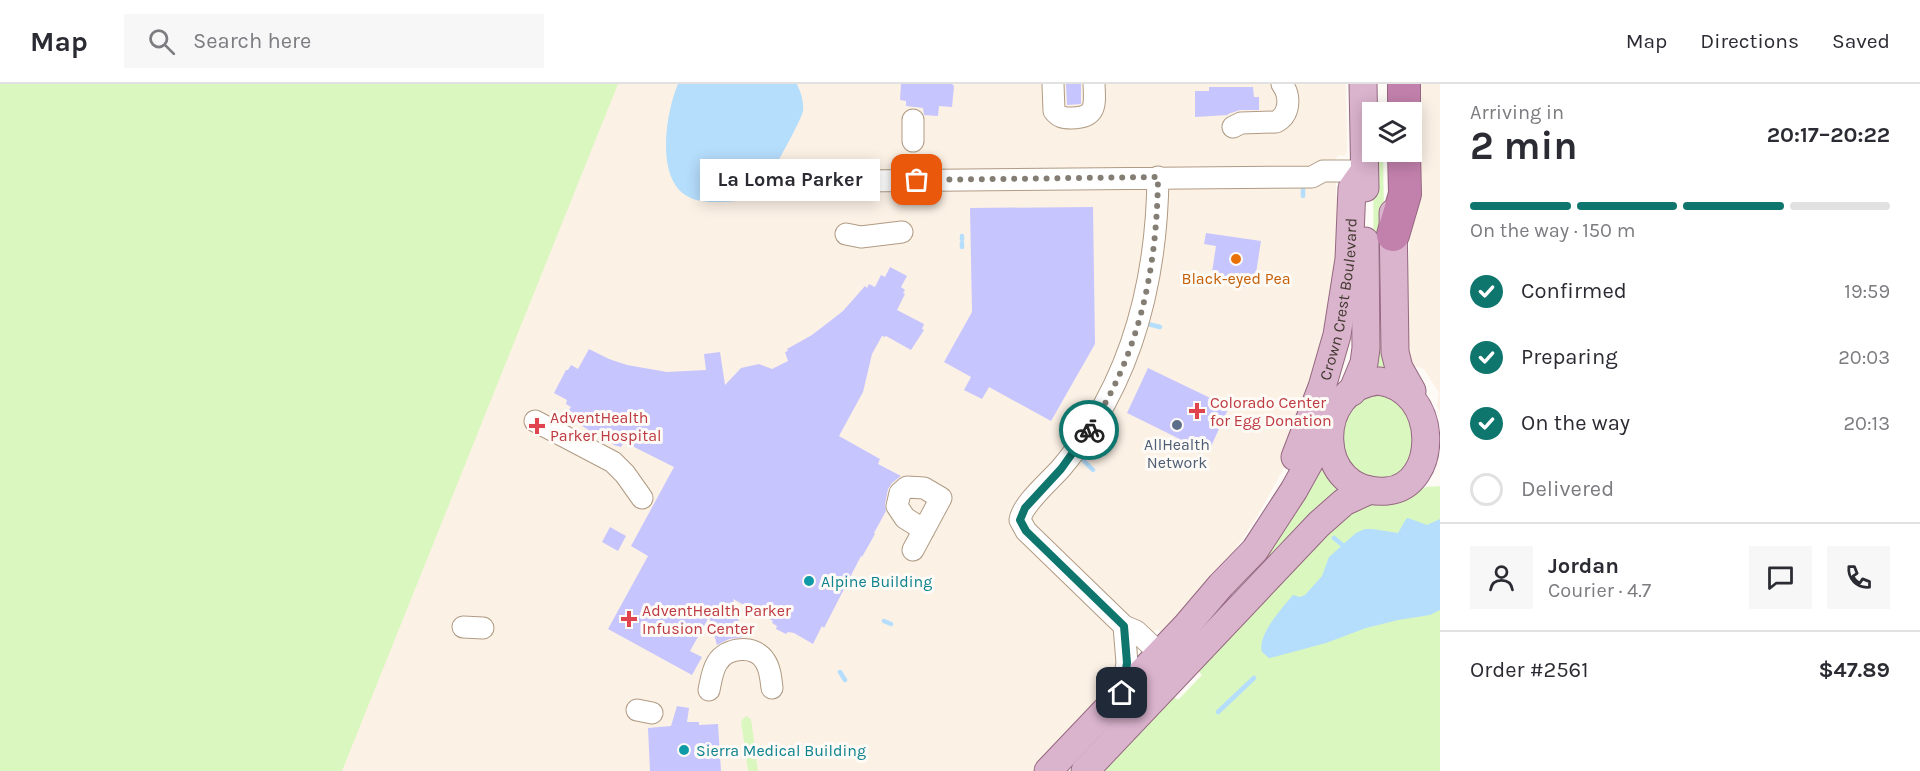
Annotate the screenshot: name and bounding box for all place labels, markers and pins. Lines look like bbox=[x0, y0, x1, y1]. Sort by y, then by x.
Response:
pin bbox=[891, 154, 942, 205]
callout: La Loma Parker bbox=[701, 159, 881, 201]
marker: Black-eyed Pea bbox=[1229, 252, 1243, 266]
place label: Black-eyed Pea bbox=[1181, 269, 1291, 288]
place label: Colorado Center for Egg Donation bbox=[1210, 393, 1332, 430]
marker: Colorado Center for Egg Donation bbox=[1188, 402, 1206, 420]
place label: AdventHealth Parker Hospital bbox=[550, 408, 662, 445]
marker: AdventHealth Parker Hospital bbox=[528, 417, 546, 435]
marker: AllHealth Network bbox=[1170, 418, 1184, 432]
place label: AllHealth Network bbox=[1144, 435, 1210, 472]
place label: Alpine Building bbox=[821, 572, 932, 591]
marker: Alpine Building bbox=[802, 574, 816, 588]
place label: AdventHealth Parker Infusion Center bbox=[642, 601, 791, 638]
marker: AdventHealth Parker Infusion Center bbox=[620, 610, 638, 628]
pin bbox=[1096, 667, 1147, 718]
place label: Sierra Medical Building bbox=[696, 741, 866, 760]
marker: Sierra Medical Building bbox=[677, 743, 691, 757]

